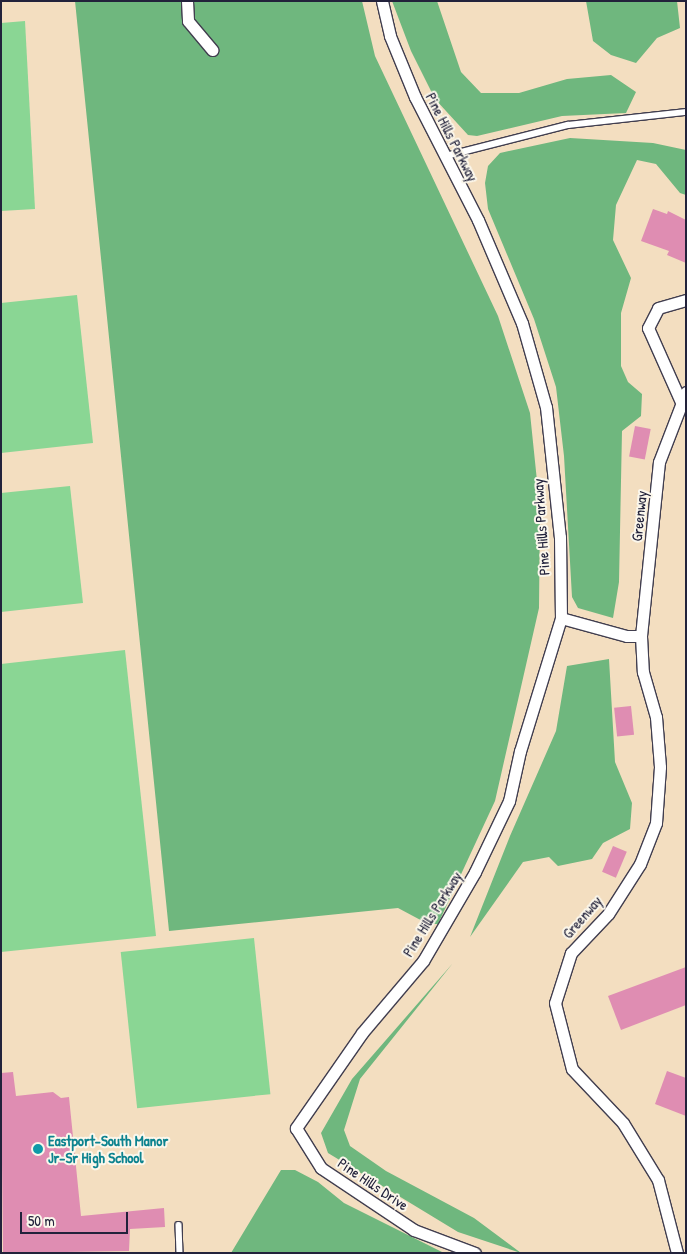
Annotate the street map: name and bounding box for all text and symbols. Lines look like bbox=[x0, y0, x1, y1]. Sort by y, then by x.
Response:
street label: Pine Hills Parkway bbox=[422, 90, 482, 184]
street label: Pine Hills Parkway bbox=[529, 478, 553, 576]
street label: Greenway bbox=[627, 490, 651, 542]
street label: Pine Hills Parkway bbox=[399, 868, 465, 960]
street label: Greenway bbox=[559, 892, 605, 942]
place label: Eastport-South Manor Jr-Sr High School bbox=[48, 1131, 168, 1166]
marker: Eastport-South Manor Jr-Sr High School bbox=[32, 1143, 44, 1155]
street label: Pine Hills Drive bbox=[334, 1154, 412, 1214]
scale bar bbox=[22, 1202, 130, 1234]
text: 50 m bbox=[28, 1210, 55, 1231]

